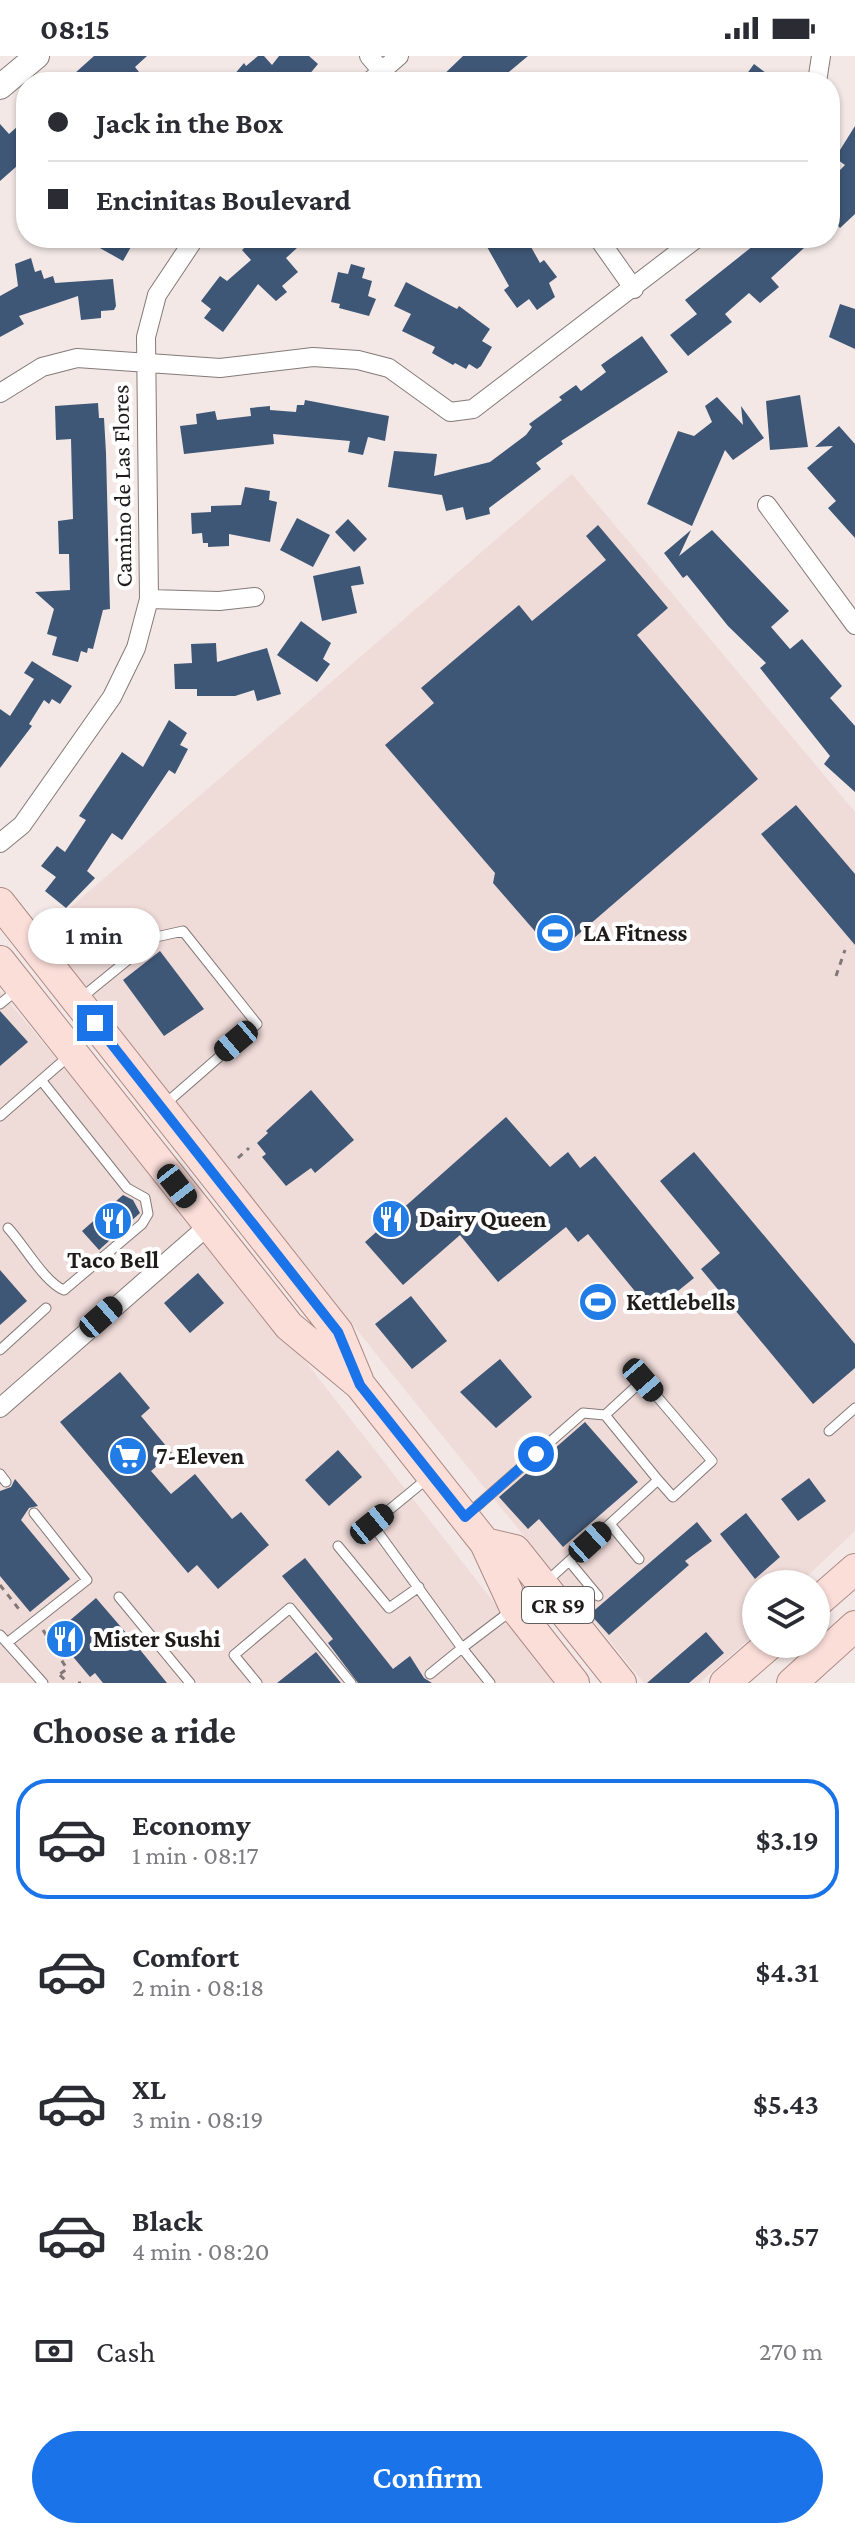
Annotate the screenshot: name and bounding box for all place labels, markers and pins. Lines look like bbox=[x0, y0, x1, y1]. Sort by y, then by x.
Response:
sports icon: LA Fitness bbox=[534, 912, 576, 954]
place label: LA Fitness bbox=[583, 919, 687, 946]
restaurant icon: Dairy Queen bbox=[370, 1198, 412, 1240]
restaurant icon: Taco Bell bbox=[92, 1200, 134, 1242]
place label: Dairy Queen bbox=[419, 1205, 547, 1232]
place label: Taco Bell bbox=[67, 1246, 159, 1273]
sports icon: Kettlebells bbox=[577, 1281, 619, 1323]
place label: Kettlebells bbox=[626, 1288, 736, 1315]
supermarket icon: 7-Eleven bbox=[107, 1435, 149, 1477]
place label: 7-Eleven bbox=[156, 1442, 244, 1469]
restaurant icon: Mister Sushi bbox=[44, 1618, 86, 1660]
place label: Mister Sushi bbox=[93, 1625, 221, 1652]

